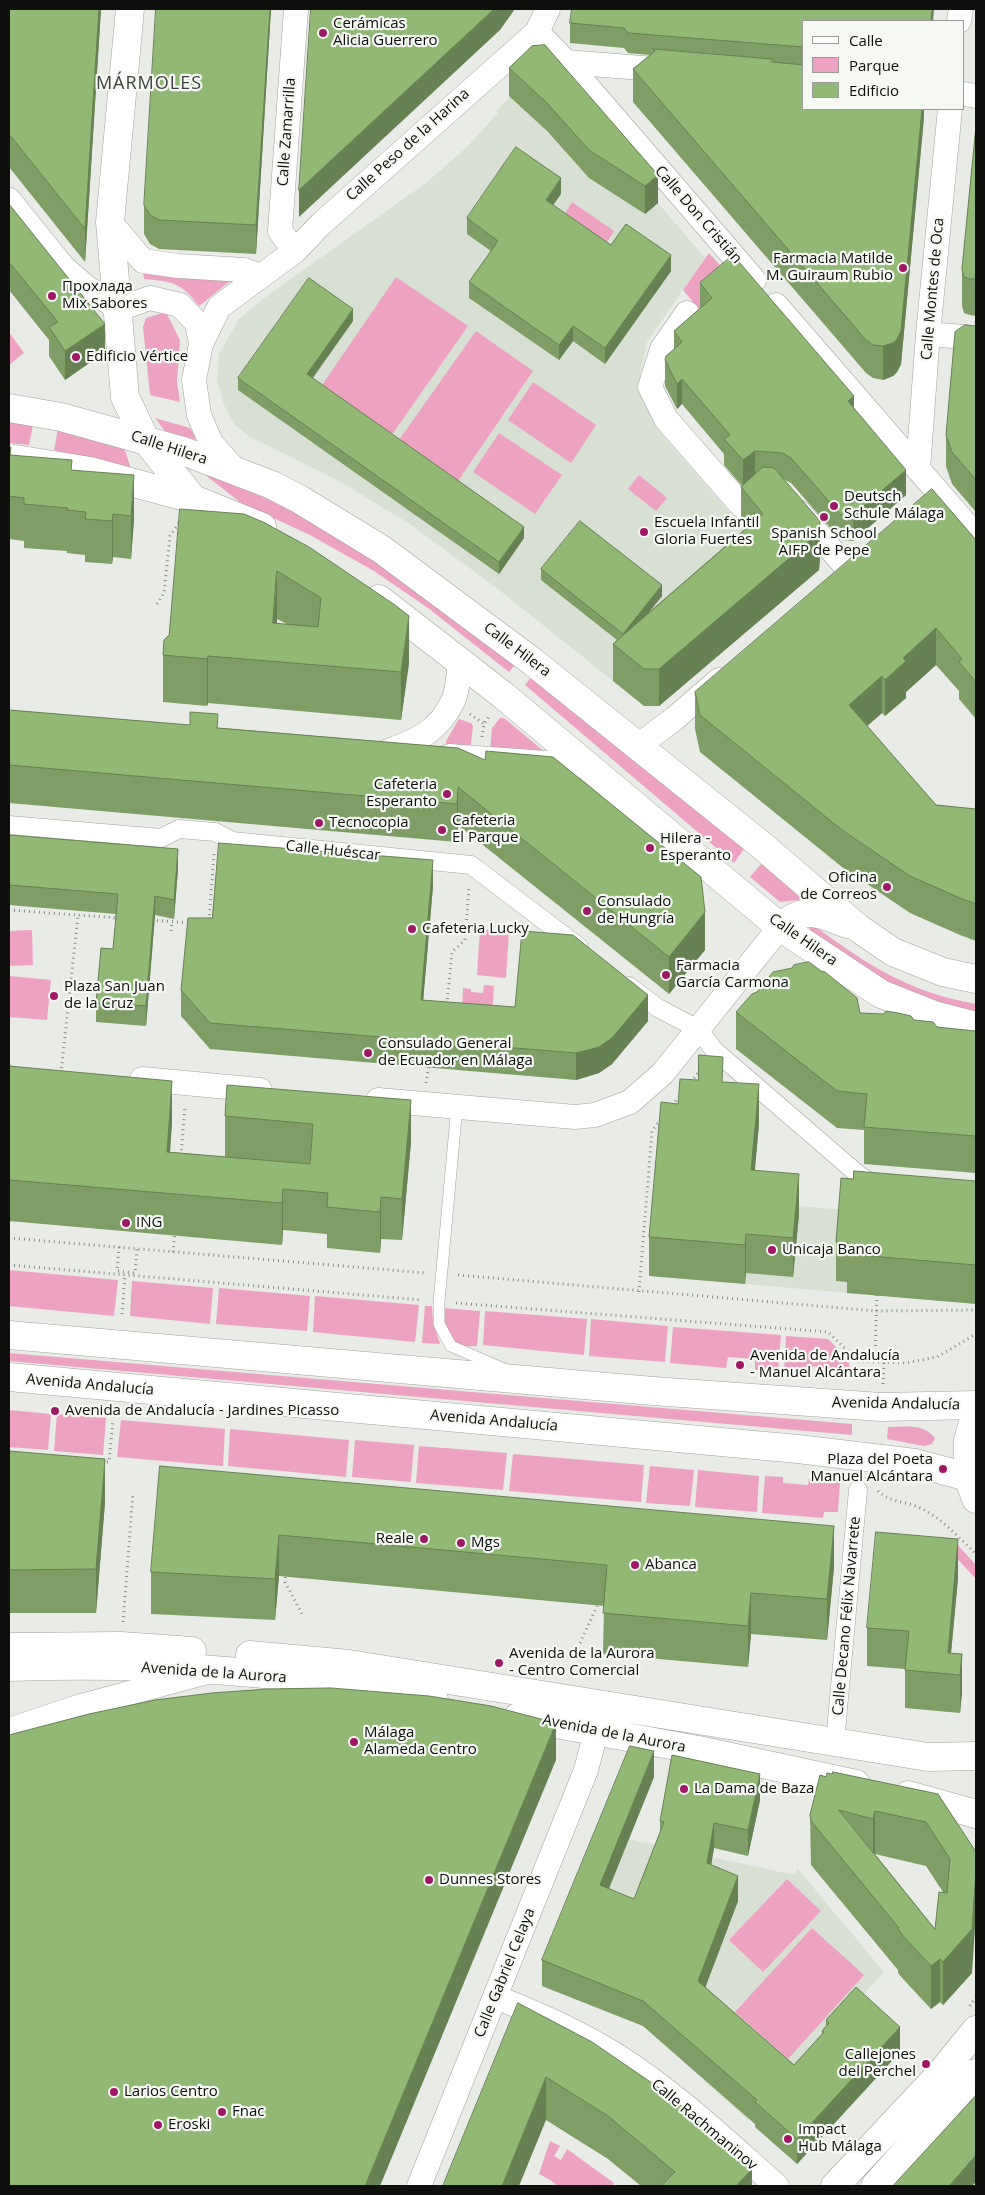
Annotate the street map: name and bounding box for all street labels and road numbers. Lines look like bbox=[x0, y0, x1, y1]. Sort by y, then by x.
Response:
street label: Calle Zamarrilla bbox=[274, 77, 300, 187]
street label: Calle Peso de la Harina bbox=[343, 85, 473, 205]
street label: Calle Don Cristián bbox=[651, 162, 745, 268]
street label: Calle Montes de Oca bbox=[918, 217, 948, 361]
street label: Calle Hilera bbox=[129, 427, 209, 469]
street label: Calle Hilera bbox=[480, 619, 554, 681]
street label: Calle Huéscar bbox=[285, 837, 381, 865]
street label: Calle Hilera bbox=[765, 910, 841, 970]
street label: Avenida Andalucía bbox=[25, 1370, 155, 1400]
street label: Avenida Andalucía bbox=[832, 1394, 960, 1414]
street label: Avenida Andalucía bbox=[429, 1406, 559, 1436]
street label: Calle Decano Félix Navarrete bbox=[829, 1516, 865, 1716]
street label: Avenida de la Aurora bbox=[141, 1659, 287, 1687]
street label: Avenida de la Aurora bbox=[541, 1711, 687, 1757]
street label: Calle Gabriel Celaya bbox=[471, 1906, 539, 2040]
street label: Calle Rachmaninov bbox=[647, 2075, 761, 2175]

